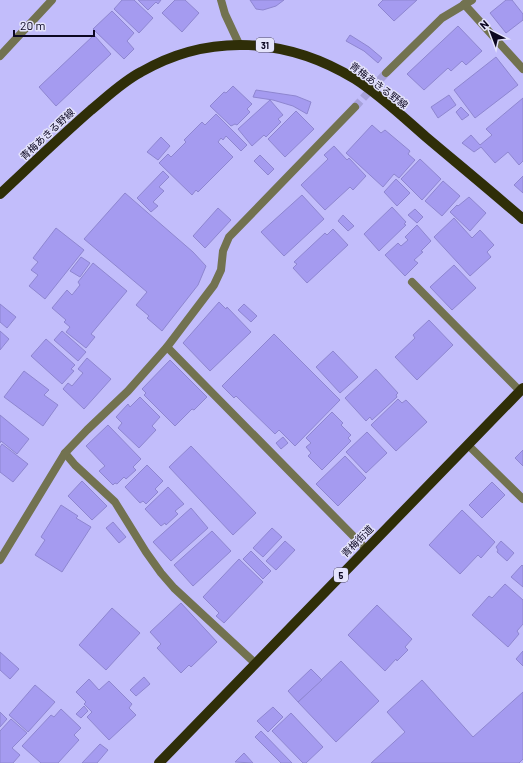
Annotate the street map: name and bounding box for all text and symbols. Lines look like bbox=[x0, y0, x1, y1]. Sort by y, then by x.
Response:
scale bar bbox=[14, 12, 94, 38]
north arrow bbox=[471, 12, 511, 52]
text: N bbox=[477, 17, 491, 31]
text: 20 m bbox=[20, 18, 46, 32]
road number: 31 bbox=[256, 38, 274, 52]
street label: 青梅あきる野線 bbox=[348, 59, 410, 111]
street label: 青梅あきる野線 bbox=[17, 106, 77, 162]
street label: 青梅街道 bbox=[339, 523, 375, 559]
road number: 5 bbox=[334, 568, 348, 582]

